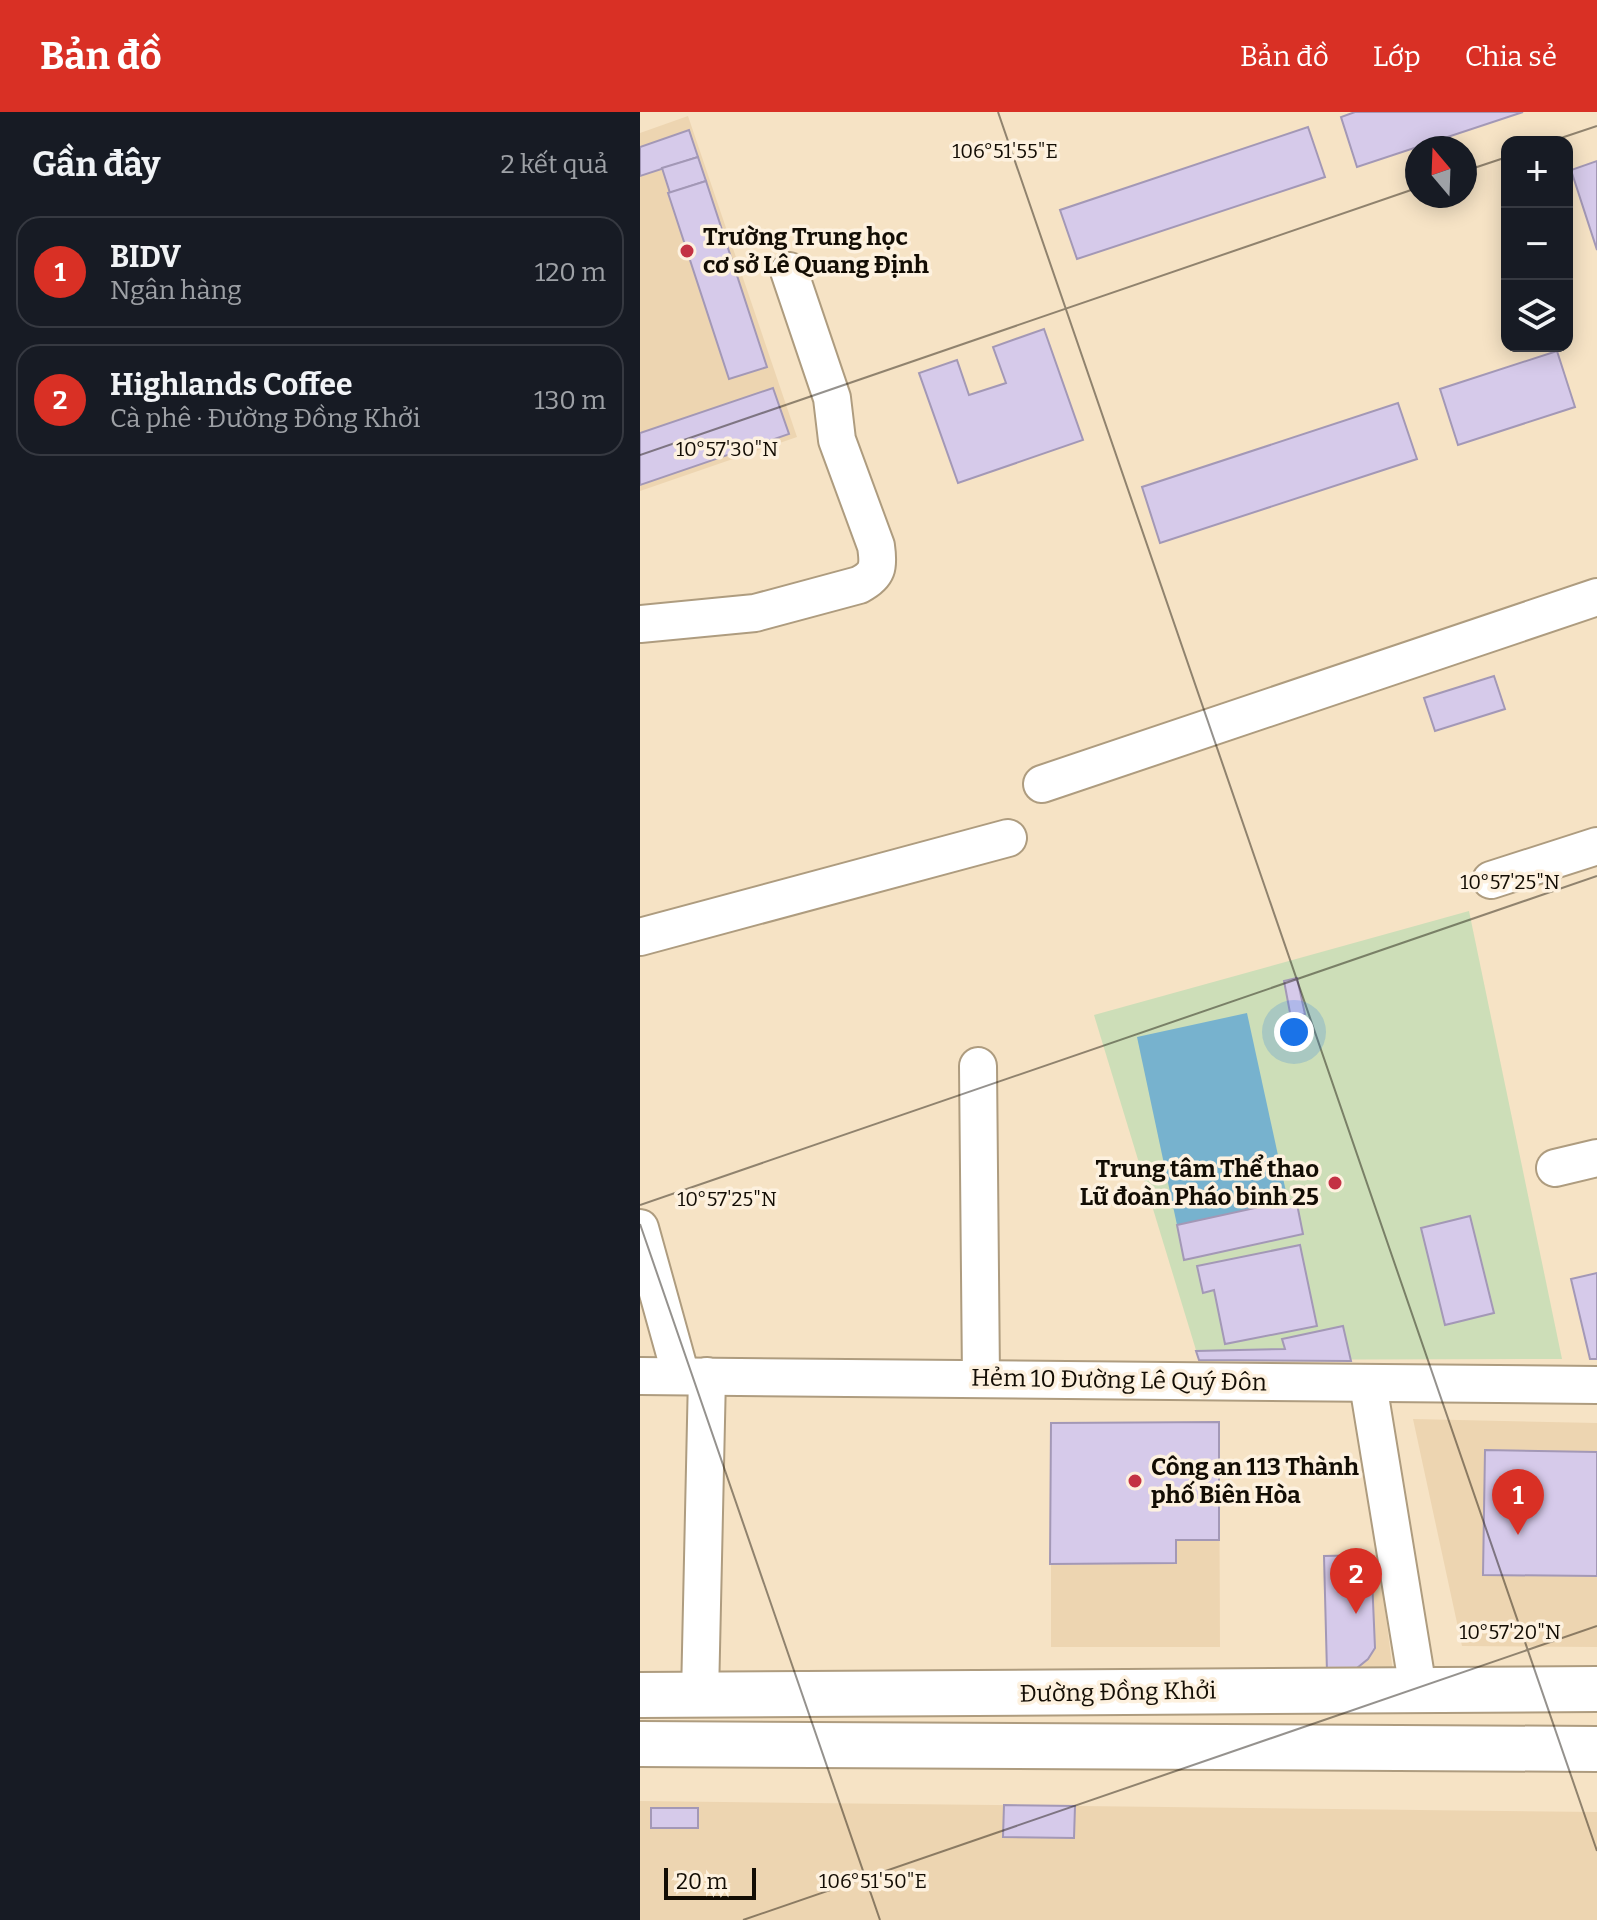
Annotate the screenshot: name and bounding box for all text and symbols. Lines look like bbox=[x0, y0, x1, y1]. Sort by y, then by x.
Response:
text: Bản đồ bbox=[40, 33, 162, 79]
text: Bản đồ bbox=[1240, 40, 1329, 73]
text: Lớp bbox=[1373, 40, 1421, 73]
text: Chia sẻ bbox=[1465, 40, 1557, 73]
north arrow bbox=[1405, 136, 1477, 208]
map controls bbox=[1501, 136, 1573, 352]
button: + bbox=[1501, 136, 1573, 208]
text: 106°51'55"E bbox=[952, 139, 1058, 163]
text: Gần đây bbox=[32, 144, 160, 185]
text: 2 kết quả bbox=[501, 149, 608, 180]
button: − bbox=[1501, 208, 1573, 280]
place label: Trường Trung học cơ sở Lê Quang Định bbox=[703, 223, 929, 279]
text: BIDV bbox=[110, 239, 181, 275]
marker: Trường Trung học cơ sở Lê Quang Định bbox=[678, 242, 696, 260]
text: 1 bbox=[54, 257, 66, 288]
text: 120 m bbox=[535, 257, 606, 288]
text: Ngân hàng bbox=[110, 275, 242, 306]
button: layers bbox=[1501, 280, 1573, 352]
text: Highlands Coffee bbox=[110, 367, 353, 403]
text: 2 bbox=[53, 385, 67, 416]
text: 130 m bbox=[534, 385, 606, 416]
text: Cà phê · Đường Đồng Khởi bbox=[110, 403, 421, 434]
text: 10°57'30"N bbox=[676, 437, 778, 461]
text: 10°57'25"N bbox=[1460, 870, 1560, 894]
your location bbox=[1274, 1012, 1314, 1052]
place label: Trung tâm Thể thao Lữ đoàn Pháo binh 25 bbox=[1080, 1154, 1319, 1211]
marker: Trung tâm Thể thao Lữ đoàn Pháo binh 25 bbox=[1326, 1174, 1344, 1192]
text: 10°57'25"N bbox=[677, 1187, 777, 1211]
street label: Hẻm 10 Đường Lê Quý Đôn bbox=[971, 1363, 1267, 1397]
place label: Công an 113 Thành phố Biên Hòa bbox=[1151, 1453, 1359, 1509]
pin: 1 bbox=[1492, 1469, 1544, 1535]
marker: Công an 113 Thành phố Biên Hòa bbox=[1126, 1472, 1144, 1490]
pin: 2 bbox=[1330, 1548, 1382, 1614]
text: 10°57'20"N bbox=[1459, 1620, 1561, 1644]
street label: Đường Đồng Khởi bbox=[1019, 1676, 1217, 1708]
scale bar bbox=[664, 1864, 756, 1900]
text: 20 m bbox=[676, 1868, 727, 1895]
text: 106°51'50"E bbox=[819, 1869, 927, 1893]

